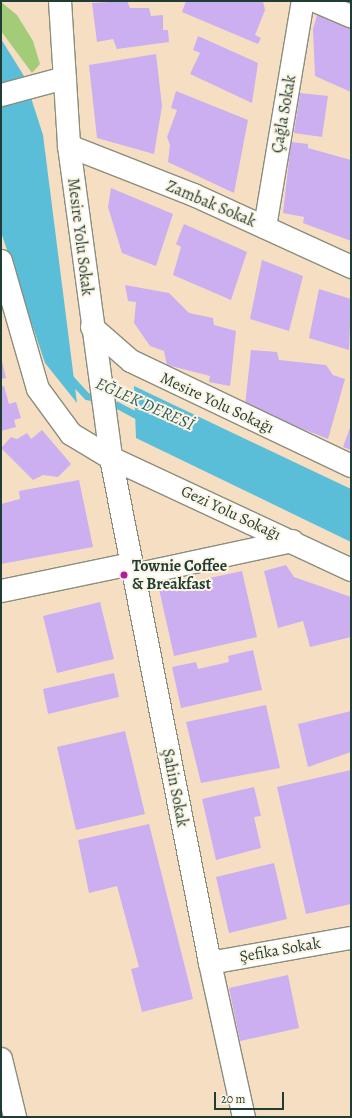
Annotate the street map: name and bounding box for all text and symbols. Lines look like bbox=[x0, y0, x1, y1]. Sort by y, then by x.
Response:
street label: Çağla Sokak bbox=[268, 73, 300, 155]
street label: Zambak Sokak bbox=[163, 176, 259, 232]
street label: Mesire Yolu Sokak bbox=[63, 177, 97, 297]
street label: Mesire Yolu Sokağı bbox=[157, 368, 277, 438]
water label: EĞLEK DERESİ bbox=[92, 373, 198, 435]
street label: Gezi Yolu Sokağı bbox=[178, 481, 284, 545]
place label: Townie Coffee & Breakfast bbox=[132, 556, 227, 594]
marker: Townie Coffee & Breakfast bbox=[119, 570, 129, 580]
street label: Şahin Sokak bbox=[158, 747, 192, 829]
street label: Şefika Sokak bbox=[238, 933, 322, 967]
scale bar bbox=[216, 1084, 286, 1110]
text: 20 m bbox=[221, 1091, 245, 1107]

